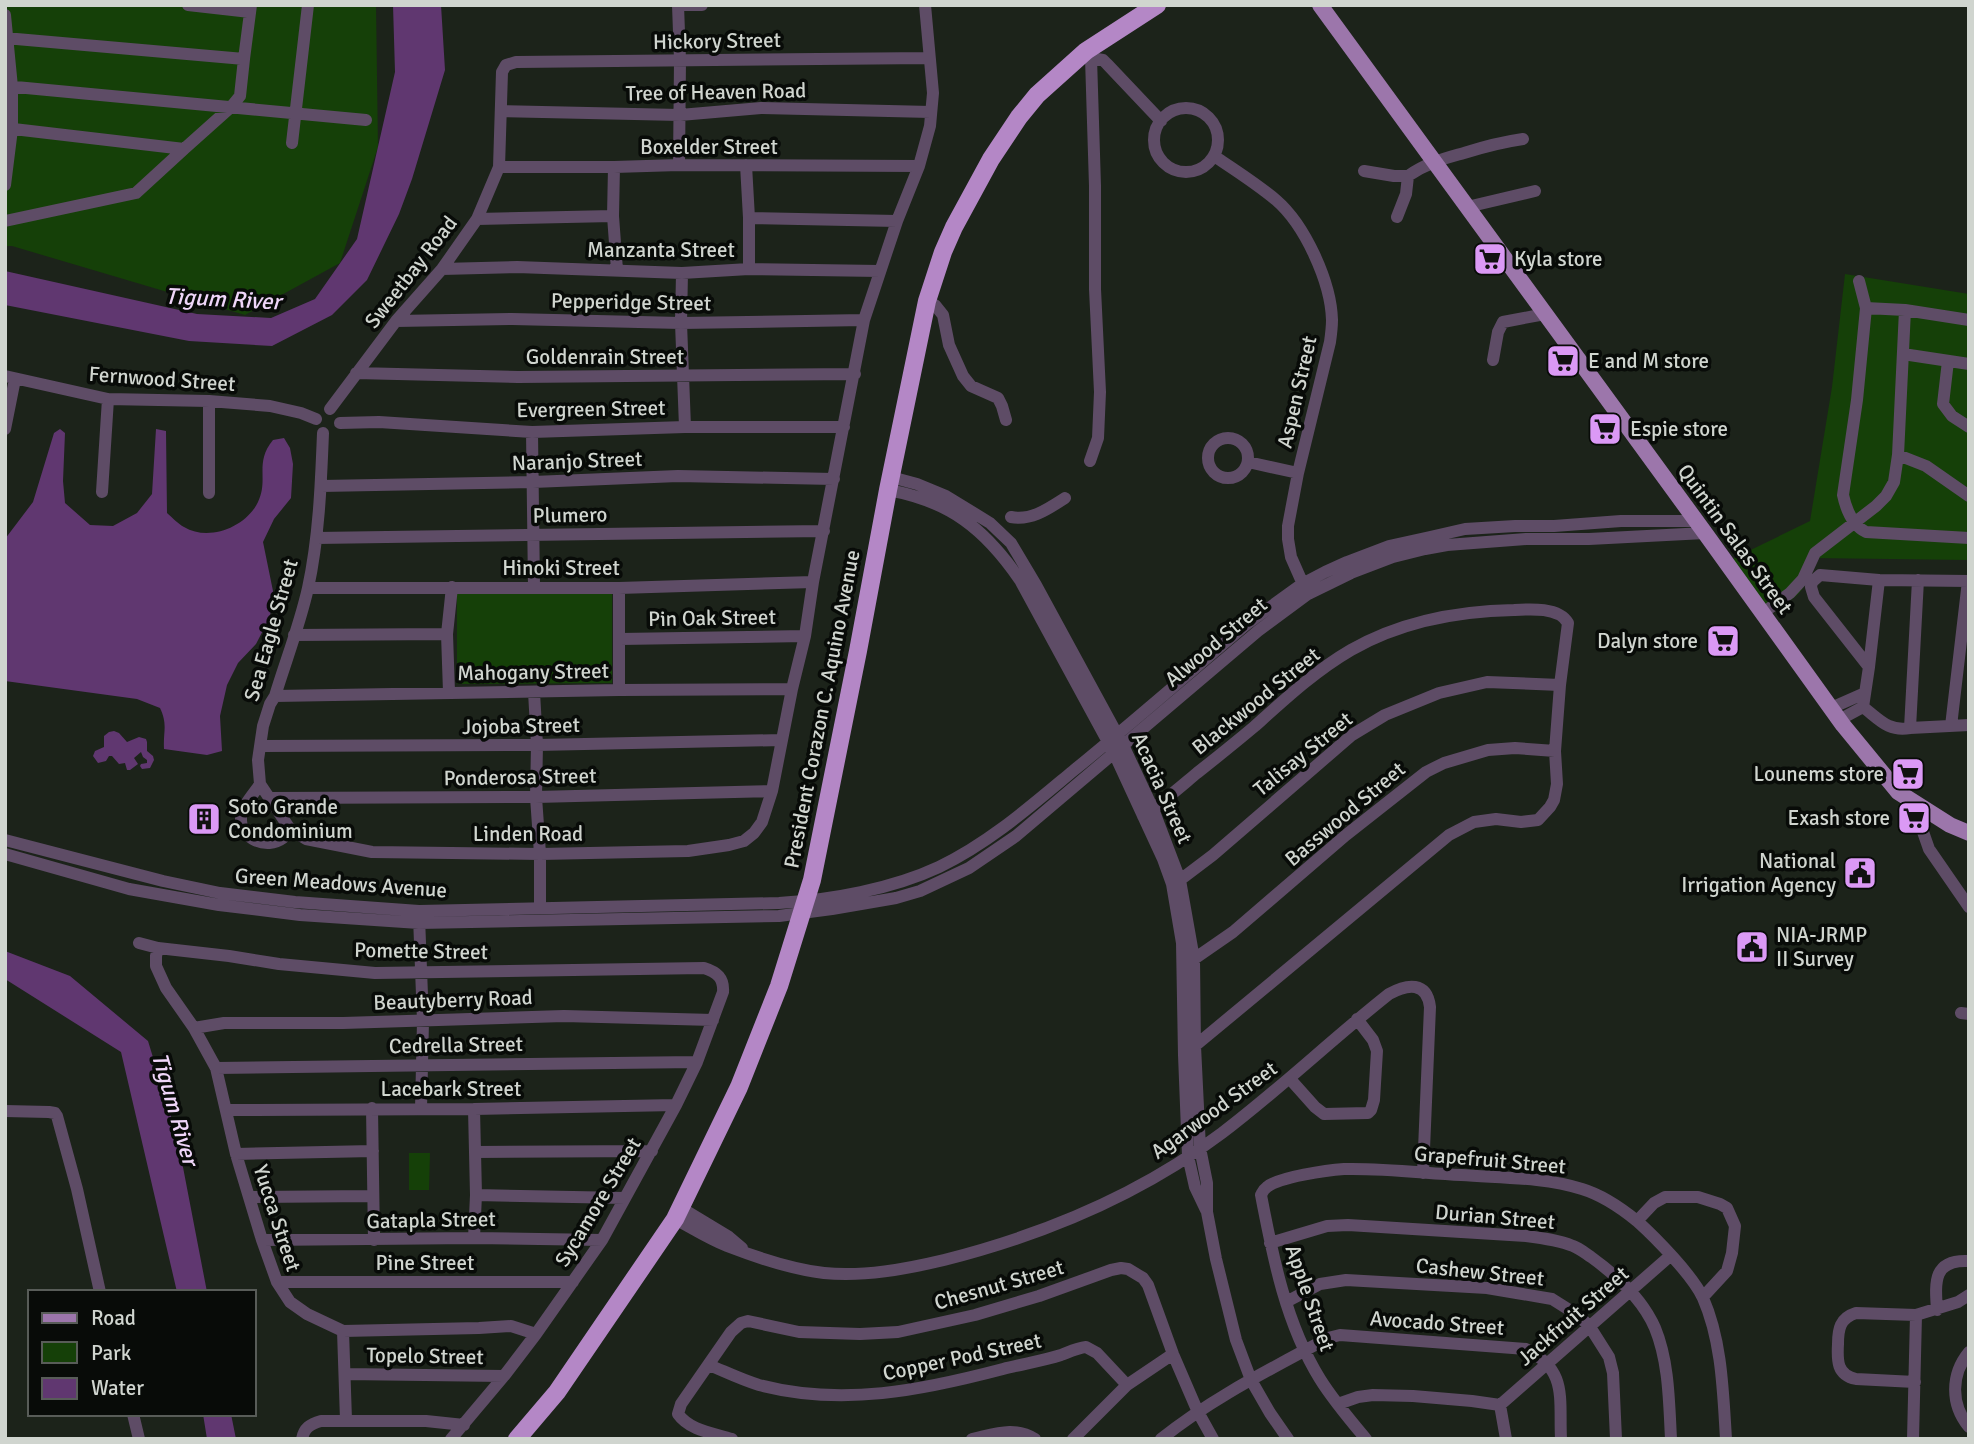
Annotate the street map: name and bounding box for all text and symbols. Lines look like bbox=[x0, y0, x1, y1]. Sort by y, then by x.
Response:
street label: Hickory Street bbox=[653, 27, 781, 55]
street label: Tree of Heaven Road bbox=[626, 77, 806, 107]
street label: Boxelder Street bbox=[640, 134, 778, 160]
street label: Sweetbay Road bbox=[359, 211, 463, 333]
street label: Manzanta Street bbox=[587, 237, 735, 263]
supermarket icon: Kyla store bbox=[1471, 240, 1509, 278]
place label: Kyla store bbox=[1514, 246, 1603, 272]
water label: Tigum River bbox=[165, 281, 285, 317]
street label: Pepperidge Street bbox=[551, 288, 711, 316]
street label: Aspen Street bbox=[1271, 333, 1323, 451]
supermarket icon: E and M store bbox=[1544, 342, 1582, 380]
street label: Goldenrain Street bbox=[526, 344, 684, 370]
place label: E and M store bbox=[1588, 348, 1709, 374]
street label: Fernwood Street bbox=[88, 361, 236, 397]
street label: Evergreen Street bbox=[516, 395, 666, 423]
supermarket icon: Espie store bbox=[1586, 410, 1624, 448]
place label: Espie store bbox=[1630, 416, 1728, 442]
street label: Naranjo Street bbox=[511, 446, 643, 476]
street label: Quintin Salas Street bbox=[1672, 459, 1798, 619]
street label: Plumero bbox=[532, 501, 608, 529]
street label: President Corazon C. Aquino Avenue bbox=[778, 548, 866, 870]
street label: Hinoki Street bbox=[502, 555, 620, 581]
street label: Sea Eagle Street bbox=[238, 556, 304, 704]
street label: Alwood Street bbox=[1159, 592, 1273, 692]
street label: Pin Oak Street bbox=[648, 604, 776, 632]
supermarket icon: Dalyn store bbox=[1704, 622, 1742, 660]
place label: Dalyn store bbox=[1597, 628, 1698, 654]
street label: Blackwood Street bbox=[1187, 641, 1325, 761]
street label: Mahogany Street bbox=[457, 658, 609, 686]
street label: Talisay Street bbox=[1248, 706, 1358, 802]
street label: Jojoba Street bbox=[462, 712, 580, 740]
street label: Acacia Street bbox=[1126, 728, 1198, 848]
supermarket icon: Lounems store bbox=[1889, 755, 1927, 793]
street label: Basswood Street bbox=[1280, 756, 1410, 872]
place label: Lounems store bbox=[1754, 761, 1884, 787]
street label: Ponderosa Street bbox=[443, 763, 597, 791]
place label: Soto Grande Condominium bbox=[228, 794, 353, 844]
supermarket icon: Exash store bbox=[1895, 799, 1933, 837]
building icon: Soto Grande Condominium bbox=[185, 800, 223, 838]
place label: Exash store bbox=[1788, 805, 1890, 831]
street label: Linden Road bbox=[473, 821, 583, 847]
place label: National Irrigation Agency bbox=[1681, 848, 1836, 898]
public building icon: National Irrigation Agency bbox=[1841, 854, 1879, 892]
street label: Green Meadows Avenue bbox=[234, 863, 448, 903]
place label: NIA-JRMP II Survey bbox=[1776, 922, 1867, 972]
public building icon: NIA-JRMP II Survey bbox=[1733, 928, 1771, 966]
street label: Pomette Street bbox=[354, 937, 488, 965]
street label: Beautyberry Road bbox=[373, 984, 533, 1016]
street label: Cedrella Street bbox=[389, 1031, 523, 1059]
water label: Tigum River bbox=[145, 1049, 206, 1172]
street label: Agarwood Street bbox=[1146, 1055, 1282, 1165]
street label: Lacebark Street bbox=[381, 1076, 521, 1102]
street label: Sycamore Street bbox=[549, 1133, 647, 1271]
street label: Grapefruit Street bbox=[1413, 1140, 1567, 1180]
street label: Yucca Street bbox=[248, 1161, 306, 1275]
street label: Durian Street bbox=[1434, 1199, 1556, 1235]
street label: Gatapla Street bbox=[366, 1206, 496, 1234]
street label: Apple Street bbox=[1280, 1241, 1340, 1355]
street label: Pine Street bbox=[376, 1250, 474, 1276]
street label: Cashew Street bbox=[1415, 1252, 1545, 1292]
street label: Chesnut Street bbox=[931, 1254, 1067, 1316]
street label: Jackfruit Street bbox=[1512, 1261, 1634, 1371]
legend bbox=[28, 1290, 256, 1416]
text: Road bbox=[91, 1305, 136, 1331]
street label: Avocado Street bbox=[1369, 1305, 1505, 1341]
street label: Copper Pod Street bbox=[880, 1328, 1044, 1386]
text: Park bbox=[91, 1340, 132, 1366]
street label: Topelo Street bbox=[366, 1342, 484, 1370]
text: Water bbox=[91, 1375, 144, 1401]

